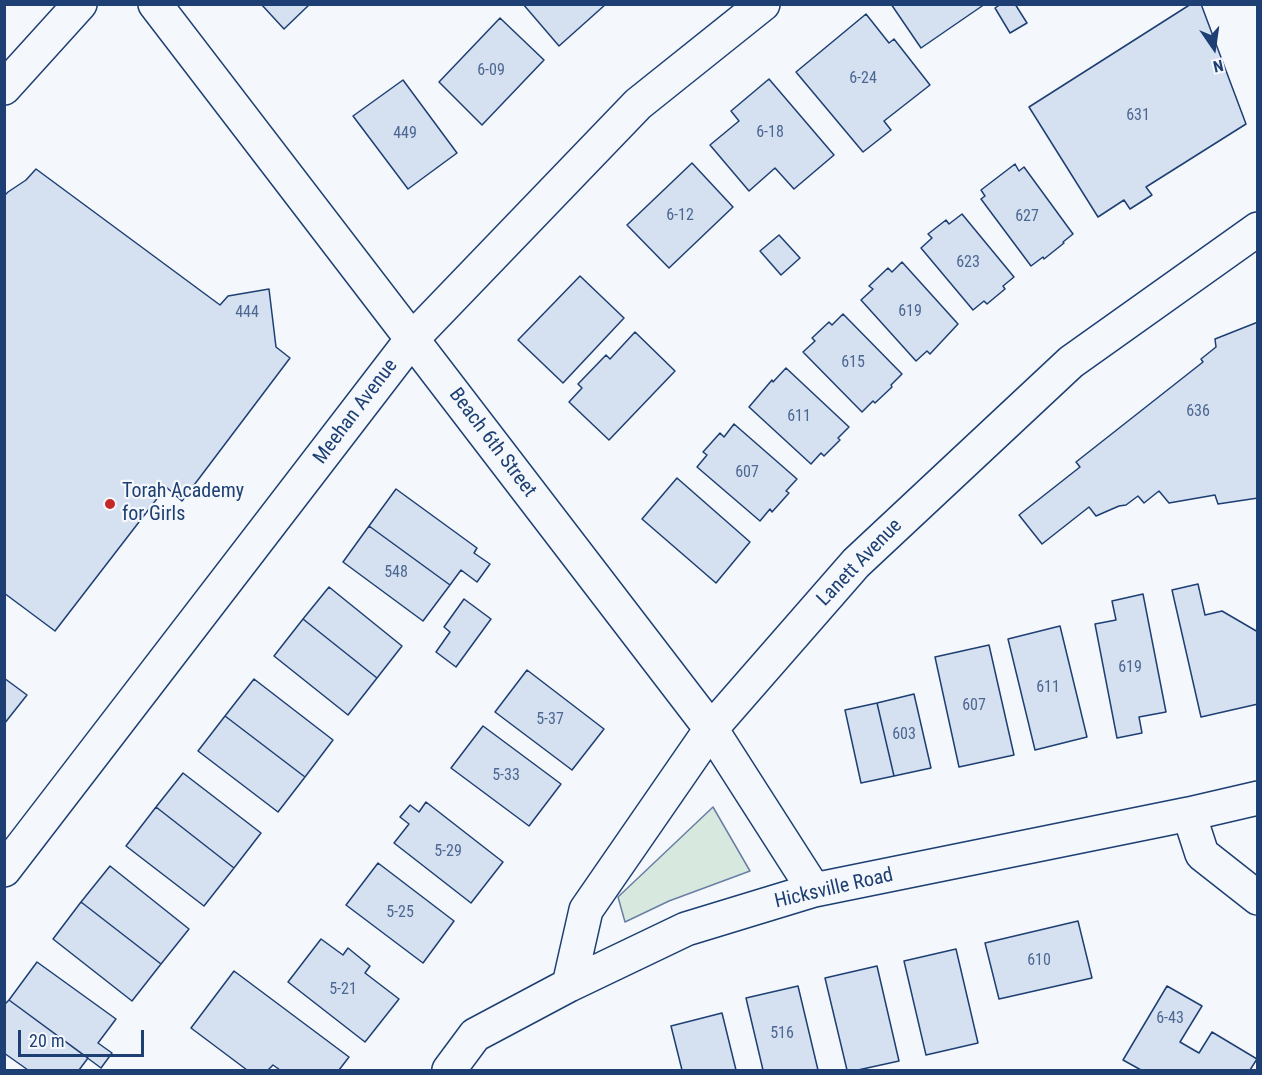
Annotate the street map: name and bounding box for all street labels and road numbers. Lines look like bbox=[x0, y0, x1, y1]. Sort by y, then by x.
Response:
street label: Meehan Avenue bbox=[309, 355, 403, 469]
street label: Beach 6th Street bbox=[443, 384, 541, 502]
street label: Lanett Avenue bbox=[812, 514, 908, 612]
street label: Hicksville Road bbox=[772, 864, 896, 914]

